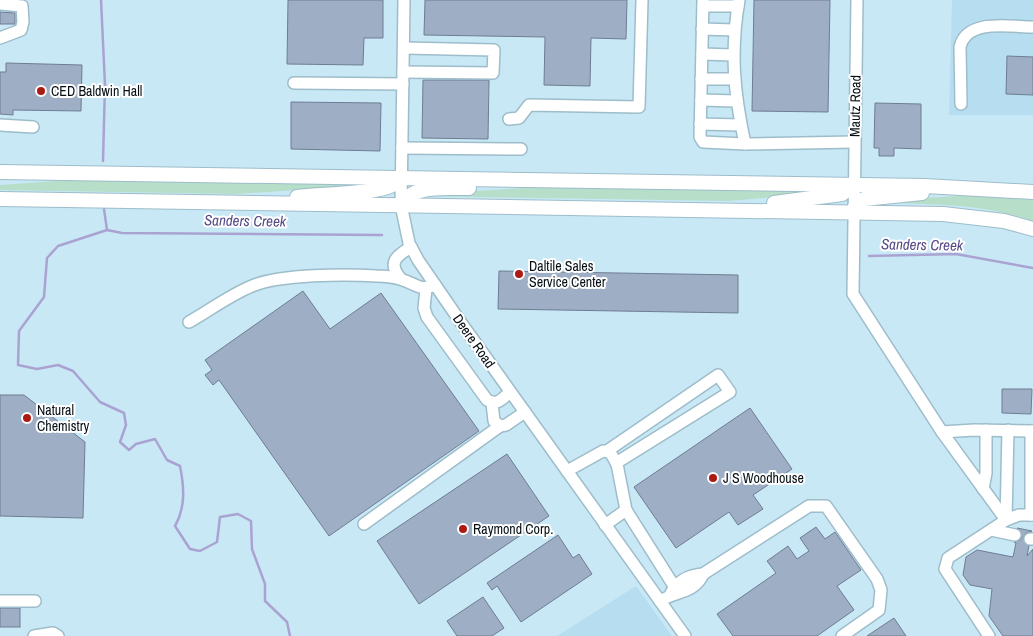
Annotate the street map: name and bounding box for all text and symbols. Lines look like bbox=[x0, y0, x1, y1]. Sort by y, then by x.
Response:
street label: Mautz Road bbox=[845, 75, 865, 137]
place label: CED Baldwin Hall bbox=[51, 82, 142, 100]
marker: CED Baldwin Hall bbox=[35, 85, 47, 97]
water label: Sanders Creek bbox=[204, 209, 287, 232]
water label: Sanders Creek bbox=[881, 233, 964, 256]
place label: Daltile Sales Service Center bbox=[529, 257, 606, 291]
marker: Daltile Sales Service Center bbox=[513, 268, 525, 280]
street label: Deere Road bbox=[449, 310, 499, 372]
place label: Natural Chemistry bbox=[37, 401, 90, 435]
marker: Natural Chemistry bbox=[21, 412, 33, 424]
place label: J S Woodhouse bbox=[723, 469, 804, 487]
marker: J S Woodhouse bbox=[707, 472, 719, 484]
place label: Raymond Corp. bbox=[473, 520, 553, 538]
marker: Raymond Corp. bbox=[457, 523, 469, 535]

